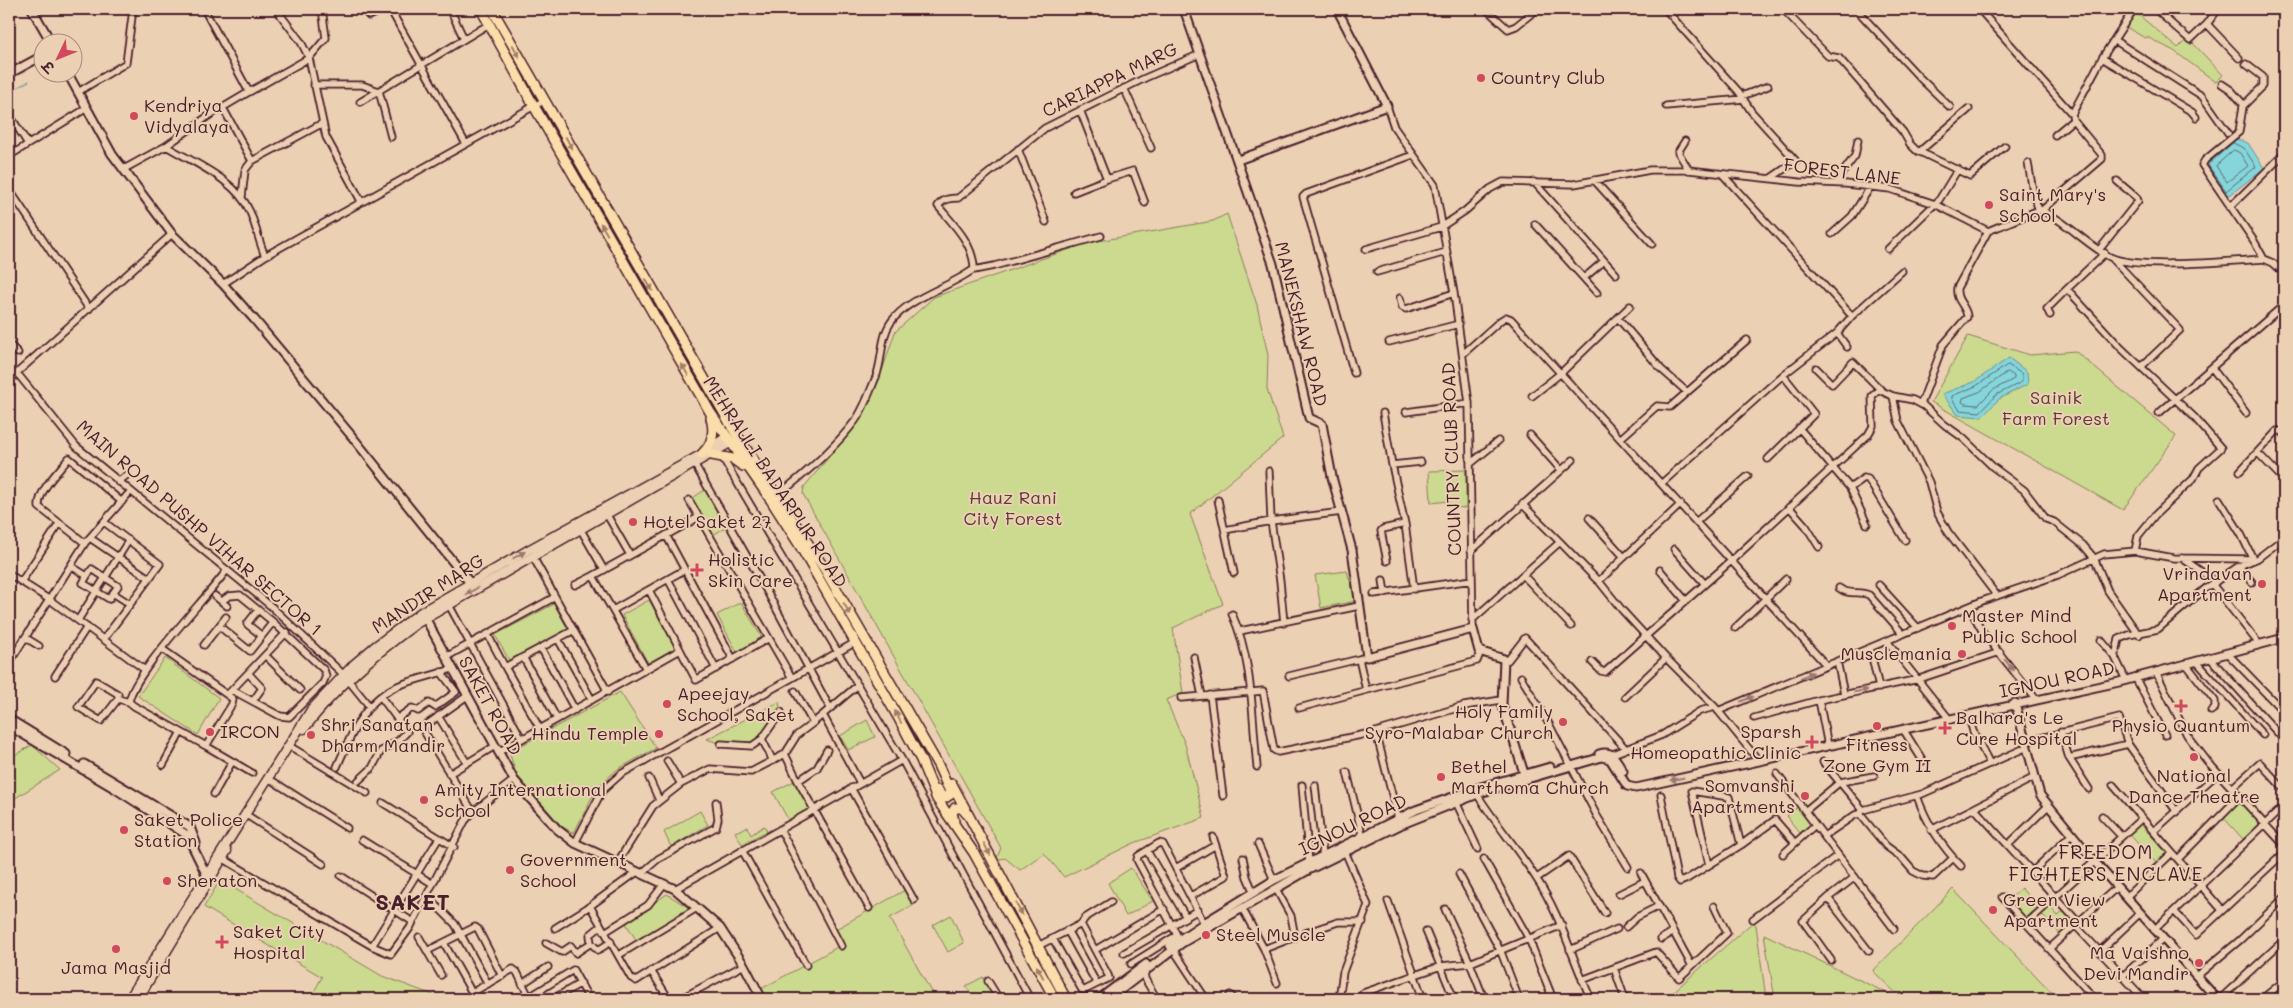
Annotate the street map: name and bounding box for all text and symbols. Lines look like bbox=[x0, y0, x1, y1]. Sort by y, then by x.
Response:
north arrow bbox=[32, 32, 82, 82]
street label: CARIAPPA MARG bbox=[1038, 36, 1181, 122]
one-way arrow bbox=[512, 44, 520, 59]
text: उ bbox=[37, 56, 60, 79]
place label: Country Club bbox=[1491, 65, 1605, 89]
marker: Country Club bbox=[1475, 72, 1487, 84]
place label: Kendriya Vidyalaya bbox=[144, 93, 229, 138]
marker: Kendriya Vidyalaya bbox=[128, 110, 140, 122]
one-way arrow bbox=[565, 136, 573, 150]
street label: FOREST LANE bbox=[1782, 152, 1902, 190]
place label: Saint Mary's School bbox=[1999, 182, 2106, 227]
marker: Saint Mary's School bbox=[1983, 199, 1995, 211]
one-way arrow bbox=[600, 223, 609, 236]
street label: MANEKSHAW ROAD bbox=[1270, 239, 1334, 409]
one-way arrow bbox=[644, 278, 653, 291]
street label: COUNTRY CLUB ROAD bbox=[1436, 362, 1466, 556]
one-way arrow bbox=[681, 364, 690, 377]
street label: MEHRAULI BADARPUR ROAD bbox=[698, 371, 853, 592]
park label: Sainik Farm Forest bbox=[2002, 385, 2110, 430]
street label: MAIN ROAD PUSHP VIHAR SECTOR 1 bbox=[72, 414, 327, 641]
park label: Hauz Rani City Forest bbox=[963, 485, 1063, 530]
place label: Hotel Saket 27 bbox=[643, 509, 772, 533]
marker: Hotel Saket 27 bbox=[627, 516, 639, 528]
place label: Holistic Skin Care bbox=[708, 547, 793, 592]
street label: MANDIR MARG bbox=[367, 548, 488, 638]
one-way arrow bbox=[512, 551, 526, 559]
place label: Vrindavan Apartment bbox=[2157, 561, 2252, 606]
marker: Holistic Skin Care bbox=[690, 563, 704, 577]
marker: Vrindavan Apartment bbox=[2256, 578, 2268, 590]
one-way arrow bbox=[465, 587, 479, 596]
one-way arrow bbox=[843, 602, 852, 615]
place label: Master Mind Public School bbox=[1962, 603, 2077, 648]
marker: Master Mind Public School bbox=[1946, 620, 1958, 632]
place label: Musclemania bbox=[1841, 641, 1952, 665]
marker: Musclemania bbox=[1956, 648, 1968, 660]
street label: SAKET ROAD bbox=[454, 651, 528, 760]
street label: IGNOU ROAD bbox=[1997, 655, 2117, 703]
one-way arrow bbox=[2004, 658, 2015, 671]
one-way arrow bbox=[1800, 670, 1814, 678]
place label: Apeejay School, Saket bbox=[677, 681, 795, 726]
one-way arrow bbox=[1854, 687, 1870, 695]
one-way arrow bbox=[1740, 695, 1755, 703]
marker: Apeejay School, Saket bbox=[661, 698, 673, 710]
place label: Holy Family Syro-Malabar Church bbox=[1365, 699, 1553, 744]
marker: Physio Quantum bbox=[2174, 699, 2188, 713]
place label: Balhara's Le Cure Hospital bbox=[1956, 705, 2077, 750]
one-way arrow bbox=[893, 710, 902, 724]
place label: Shri Sanatan Dharm Mandir bbox=[321, 712, 445, 757]
place label: Physio Quantum bbox=[2112, 713, 2250, 737]
marker: Holy Family Syro-Malabar Church bbox=[1557, 716, 1569, 728]
place label: IRCON bbox=[220, 719, 280, 743]
place label: Sparsh Homeopathic Clinic bbox=[1630, 719, 1801, 764]
marker: Fitness Zone Gym II bbox=[1871, 720, 1883, 732]
place label: Hindu Temple bbox=[531, 721, 649, 745]
marker: Balhara's Le Cure Hospital bbox=[1938, 721, 1952, 735]
marker: IRCON bbox=[204, 726, 216, 738]
marker: Hindu Temple bbox=[653, 728, 665, 740]
marker: Shri Sanatan Dharm Mandir bbox=[305, 729, 317, 741]
place label: Fitness Zone Gym II bbox=[1823, 732, 1931, 777]
marker: Sparsh Homeopathic Clinic bbox=[1805, 735, 1819, 749]
marker: National Dance Theatre bbox=[2188, 751, 2200, 763]
place label: Bethel Marthoma Church bbox=[1451, 754, 1608, 799]
place label: National Dance Theatre bbox=[2128, 763, 2260, 808]
marker: Bethel Marthoma Church bbox=[1435, 771, 1447, 783]
place label: Somvanshi Apartments bbox=[1691, 773, 1795, 818]
one-way arrow bbox=[1668, 776, 1684, 784]
place label: Amity International School bbox=[434, 777, 606, 822]
street label: IGNOU ROAD bbox=[1295, 788, 1410, 861]
marker: Somvanshi Apartments bbox=[1799, 790, 1811, 802]
marker: Amity International School bbox=[418, 794, 430, 806]
place label: Saket Police Station bbox=[134, 807, 243, 852]
marker: Saket Police Station bbox=[118, 824, 130, 836]
district label: FREEDOM FIGHTERS ENCLAVE bbox=[2009, 839, 2203, 886]
one-way arrow bbox=[983, 843, 992, 856]
place label: Government School bbox=[520, 847, 627, 892]
marker: Government School bbox=[504, 864, 516, 876]
place label: Sheraton bbox=[177, 868, 257, 892]
marker: Sheraton bbox=[161, 875, 173, 887]
district label: SAKET bbox=[375, 887, 451, 916]
place label: Green View Apartment bbox=[2003, 887, 2106, 932]
one-way arrow bbox=[1015, 902, 1023, 916]
marker: Green View Apartment bbox=[1987, 904, 1999, 916]
place label: Saket City Hospital bbox=[233, 919, 324, 964]
place label: Steel Muscle bbox=[1216, 922, 1326, 946]
marker: Steel Muscle bbox=[1200, 929, 1212, 941]
marker: Saket City Hospital bbox=[215, 935, 229, 949]
place label: Ma Vaishno Devi Mandir bbox=[2083, 940, 2189, 985]
marker: Jama Masjid bbox=[110, 943, 122, 955]
place label: Jama Masjid bbox=[61, 955, 171, 979]
marker: Ma Vaishno Devi Mandir bbox=[2193, 957, 2205, 969]
one-way arrow bbox=[1035, 965, 1044, 978]

